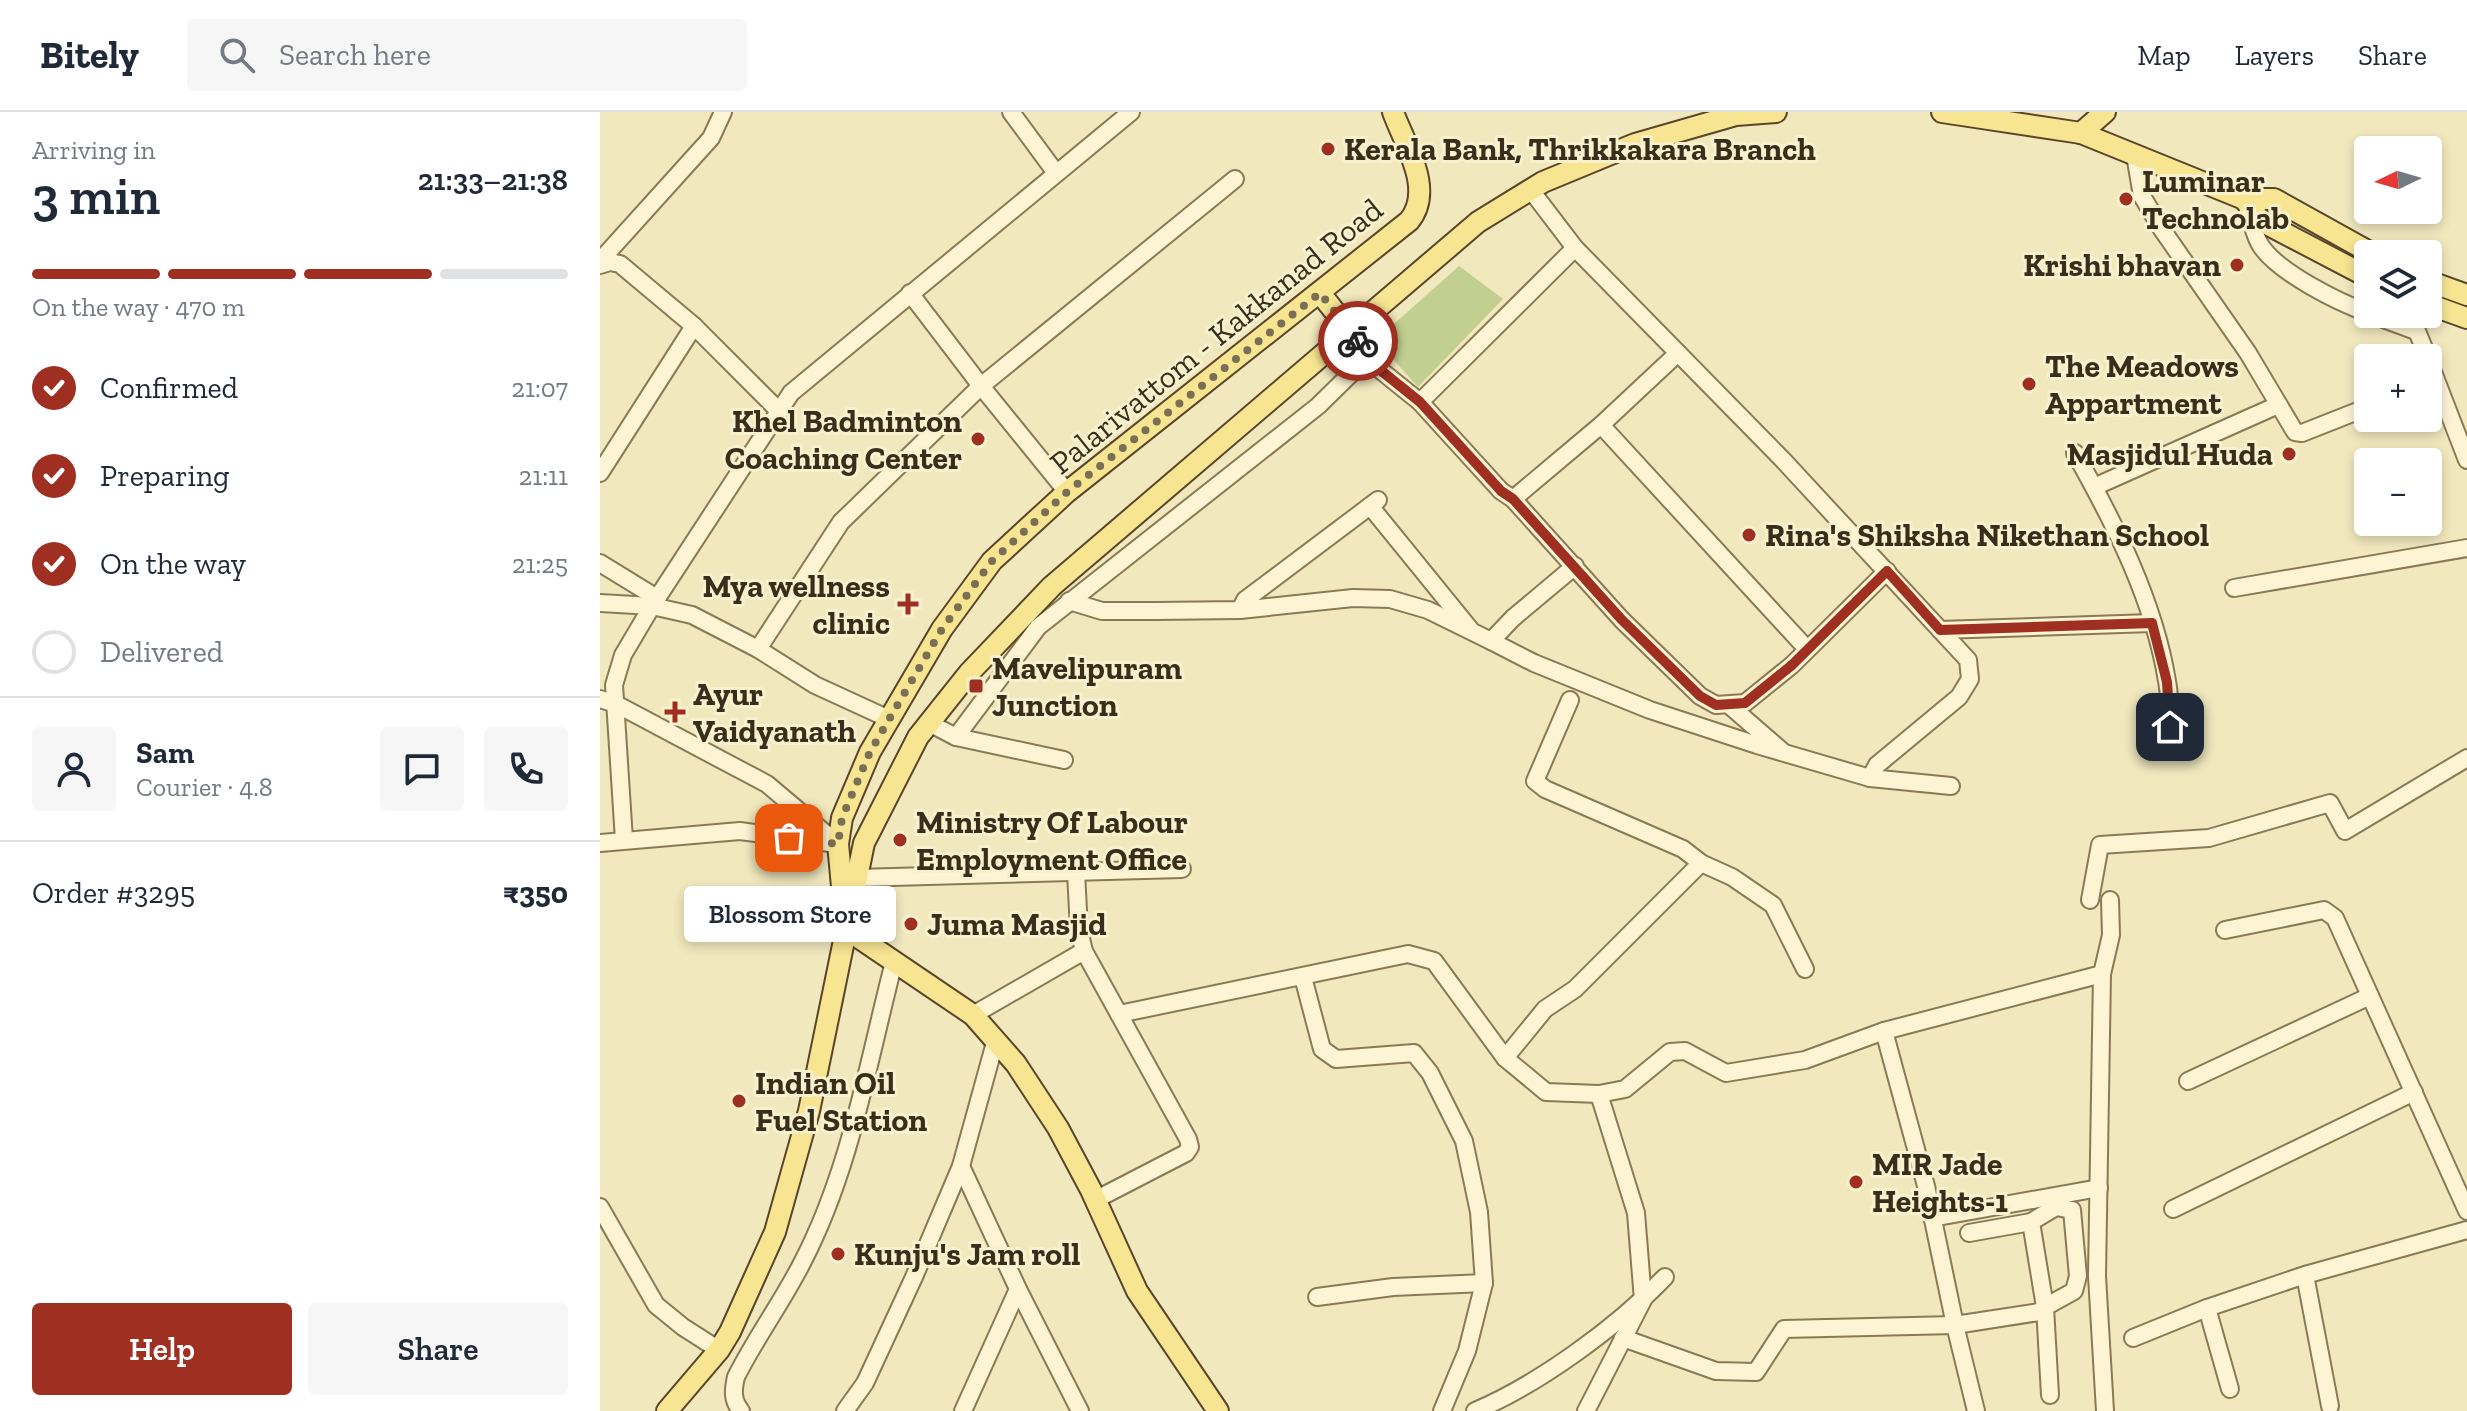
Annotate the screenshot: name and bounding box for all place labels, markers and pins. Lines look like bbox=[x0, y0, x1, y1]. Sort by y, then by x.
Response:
place label: Kerala Bank, Thrikkakara Branch bbox=[1344, 130, 1816, 168]
marker: Kerala Bank, Thrikkakara Branch bbox=[1319, 140, 1337, 158]
place label: Luminar Technolab bbox=[2142, 162, 2289, 237]
marker: Luminar Technolab bbox=[2117, 190, 2135, 208]
place label: Krishi bhavan bbox=[2023, 246, 2221, 284]
marker: Krishi bhavan bbox=[2228, 256, 2246, 274]
place label: The Meadows Appartment bbox=[2045, 347, 2239, 422]
marker: The Meadows Appartment bbox=[2020, 375, 2038, 393]
place label: Khel Badminton Coaching Center bbox=[725, 402, 962, 477]
marker: Khel Badminton Coaching Center bbox=[969, 430, 987, 448]
place label: Masjidul Huda bbox=[2067, 435, 2273, 473]
marker: Masjidul Huda bbox=[2280, 445, 2298, 463]
place label: Rina's Shiksha Nikethan School bbox=[1765, 516, 2209, 554]
marker: Rina's Shiksha Nikethan School bbox=[1740, 526, 1758, 544]
place label: Mya wellness clinic bbox=[703, 567, 890, 642]
marker: Mya wellness clinic bbox=[897, 593, 919, 615]
place label: Mavelipuram Junction bbox=[992, 649, 1182, 724]
place label: Ayur Vaidyanath bbox=[693, 675, 856, 750]
marker: Mavelipuram Junction bbox=[967, 677, 985, 695]
pin bbox=[2136, 693, 2204, 761]
marker: Ayur Vaidyanath bbox=[664, 701, 686, 723]
place label: Ministry Of Labour Employment Office bbox=[916, 803, 1188, 878]
pin bbox=[755, 804, 823, 872]
marker: Ministry Of Labour Employment Office bbox=[891, 831, 909, 849]
callout: Blossom Store bbox=[683, 886, 895, 942]
place label: Juma Masjid bbox=[927, 905, 1107, 943]
marker: Juma Masjid bbox=[902, 915, 920, 933]
place label: Indian Oil Fuel Station bbox=[755, 1064, 927, 1139]
marker: Indian Oil Fuel Station bbox=[730, 1092, 748, 1110]
place label: MIR Jade Heights-1 bbox=[1872, 1145, 2008, 1220]
marker: MIR Jade Heights-1 bbox=[1847, 1173, 1865, 1191]
place label: Kunju's Jam roll bbox=[854, 1235, 1080, 1273]
marker: Kunju's Jam roll bbox=[829, 1245, 847, 1263]

